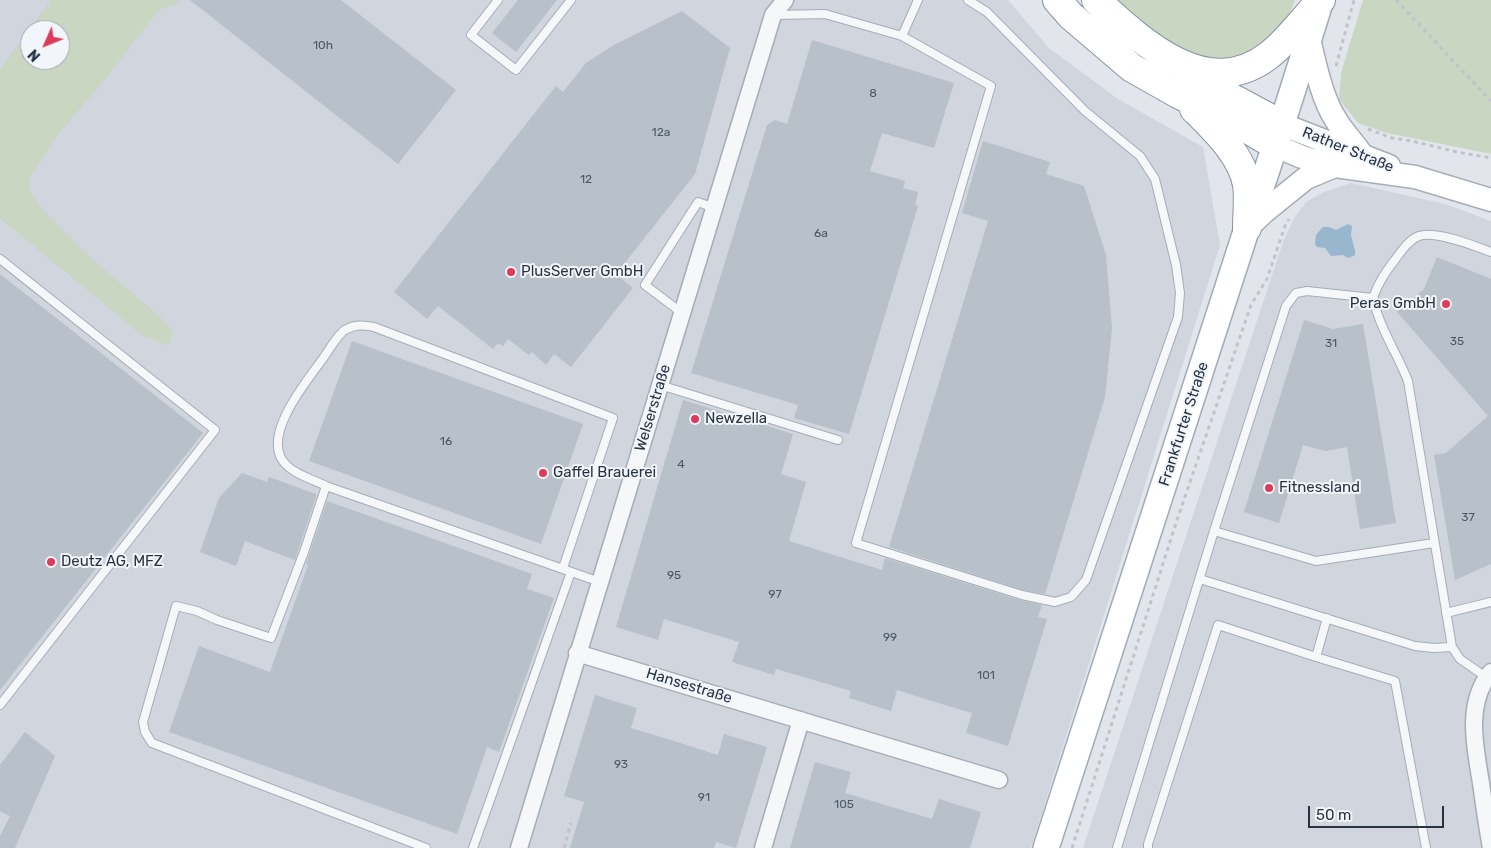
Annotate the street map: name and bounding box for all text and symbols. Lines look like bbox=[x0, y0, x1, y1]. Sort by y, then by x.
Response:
north arrow bbox=[20, 20, 70, 70]
house number: 10h bbox=[313, 39, 333, 53]
text: N bbox=[25, 46, 44, 65]
house number: 8 bbox=[869, 87, 877, 101]
street label: Rather Straße bbox=[1300, 123, 1396, 177]
house number: 12a bbox=[652, 126, 670, 140]
house number: 12 bbox=[580, 173, 592, 187]
house number: 6a bbox=[814, 227, 828, 241]
place label: PlusServer GmbH bbox=[521, 263, 643, 281]
marker: PlusServer GmbH bbox=[505, 266, 517, 278]
place label: Peras GmbH bbox=[1350, 295, 1436, 313]
marker: Peras GmbH bbox=[1440, 298, 1452, 310]
house number: 35 bbox=[1450, 335, 1464, 349]
house number: 31 bbox=[1325, 337, 1337, 351]
street label: Frankfurter Straße bbox=[1155, 360, 1213, 488]
street label: Welserstraße bbox=[631, 362, 675, 454]
place label: Newzella bbox=[705, 410, 767, 428]
marker: Newzella bbox=[689, 413, 701, 425]
house number: 16 bbox=[440, 435, 452, 449]
house number: 4 bbox=[677, 458, 685, 472]
place label: Gaffel Brauerei bbox=[553, 464, 656, 482]
marker: Gaffel Brauerei bbox=[537, 467, 549, 479]
place label: Fitnessland bbox=[1279, 479, 1360, 497]
marker: Fitnessland bbox=[1263, 482, 1275, 494]
house number: 37 bbox=[1461, 511, 1475, 525]
place label: Deutz AG, MFZ bbox=[61, 553, 163, 571]
marker: Deutz AG, MFZ bbox=[45, 556, 57, 568]
house number: 95 bbox=[667, 569, 681, 583]
house number: 97 bbox=[768, 588, 782, 602]
house number: 99 bbox=[883, 631, 897, 645]
street label: Hansestraße bbox=[644, 664, 734, 708]
house number: 101 bbox=[977, 669, 995, 683]
house number: 93 bbox=[614, 758, 628, 772]
house number: 91 bbox=[698, 791, 710, 805]
scale bar bbox=[1311, 796, 1447, 828]
house number: 105 bbox=[834, 798, 854, 812]
text: 50 m bbox=[1316, 806, 1351, 824]

